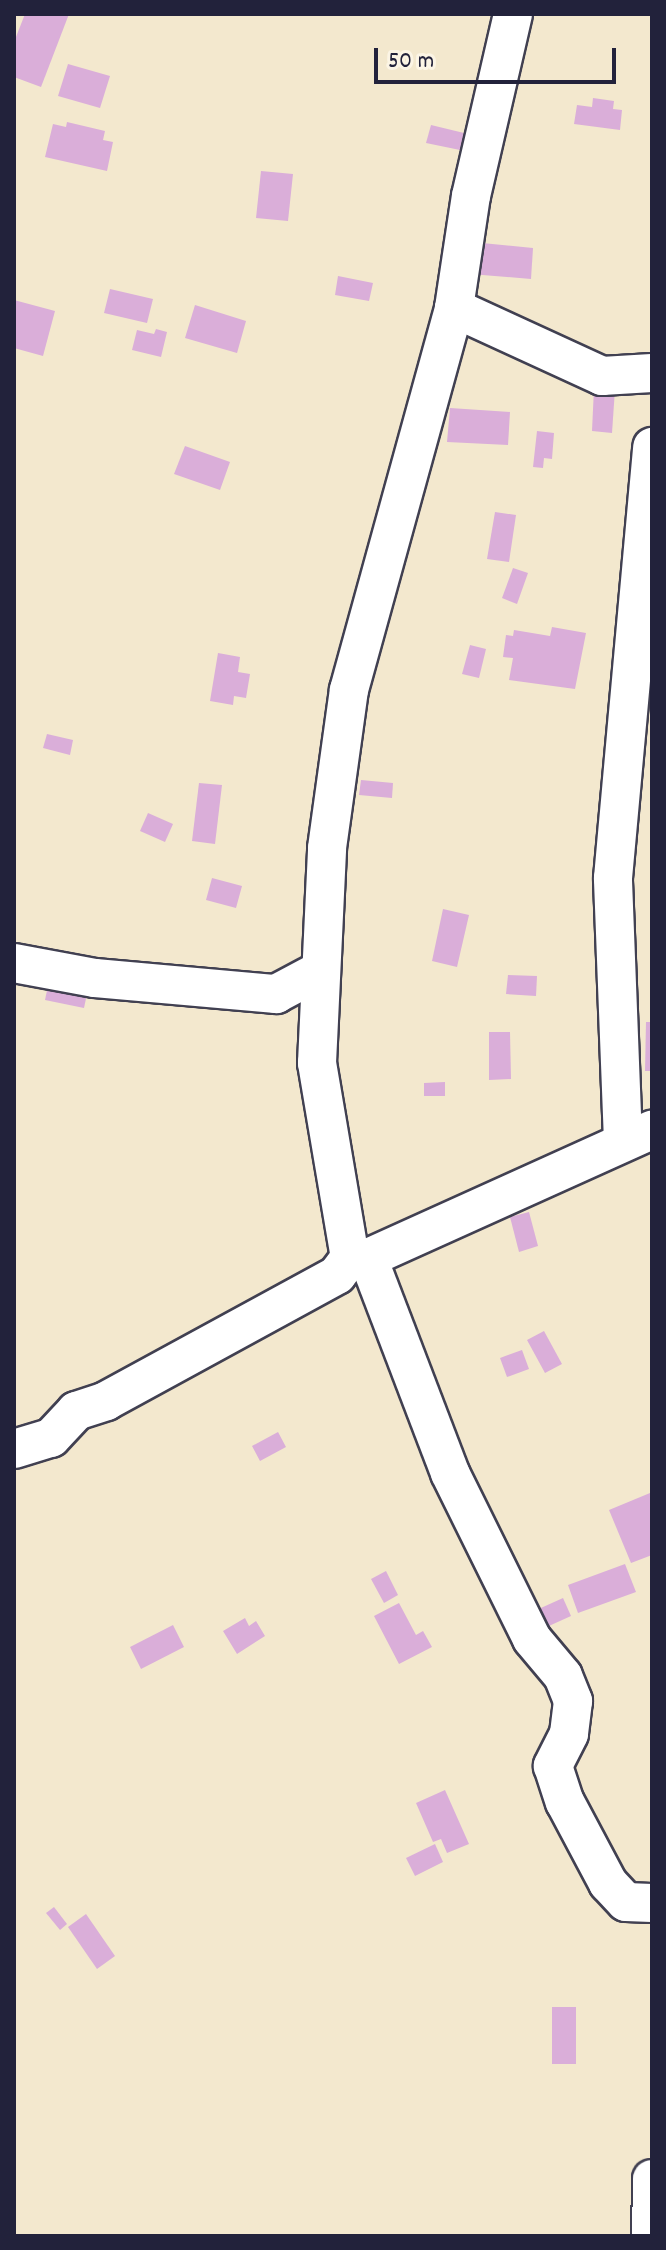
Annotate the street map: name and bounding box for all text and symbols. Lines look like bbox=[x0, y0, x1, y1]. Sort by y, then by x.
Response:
scale bar bbox=[378, 32, 620, 82]
text: 50 m bbox=[388, 45, 434, 79]

